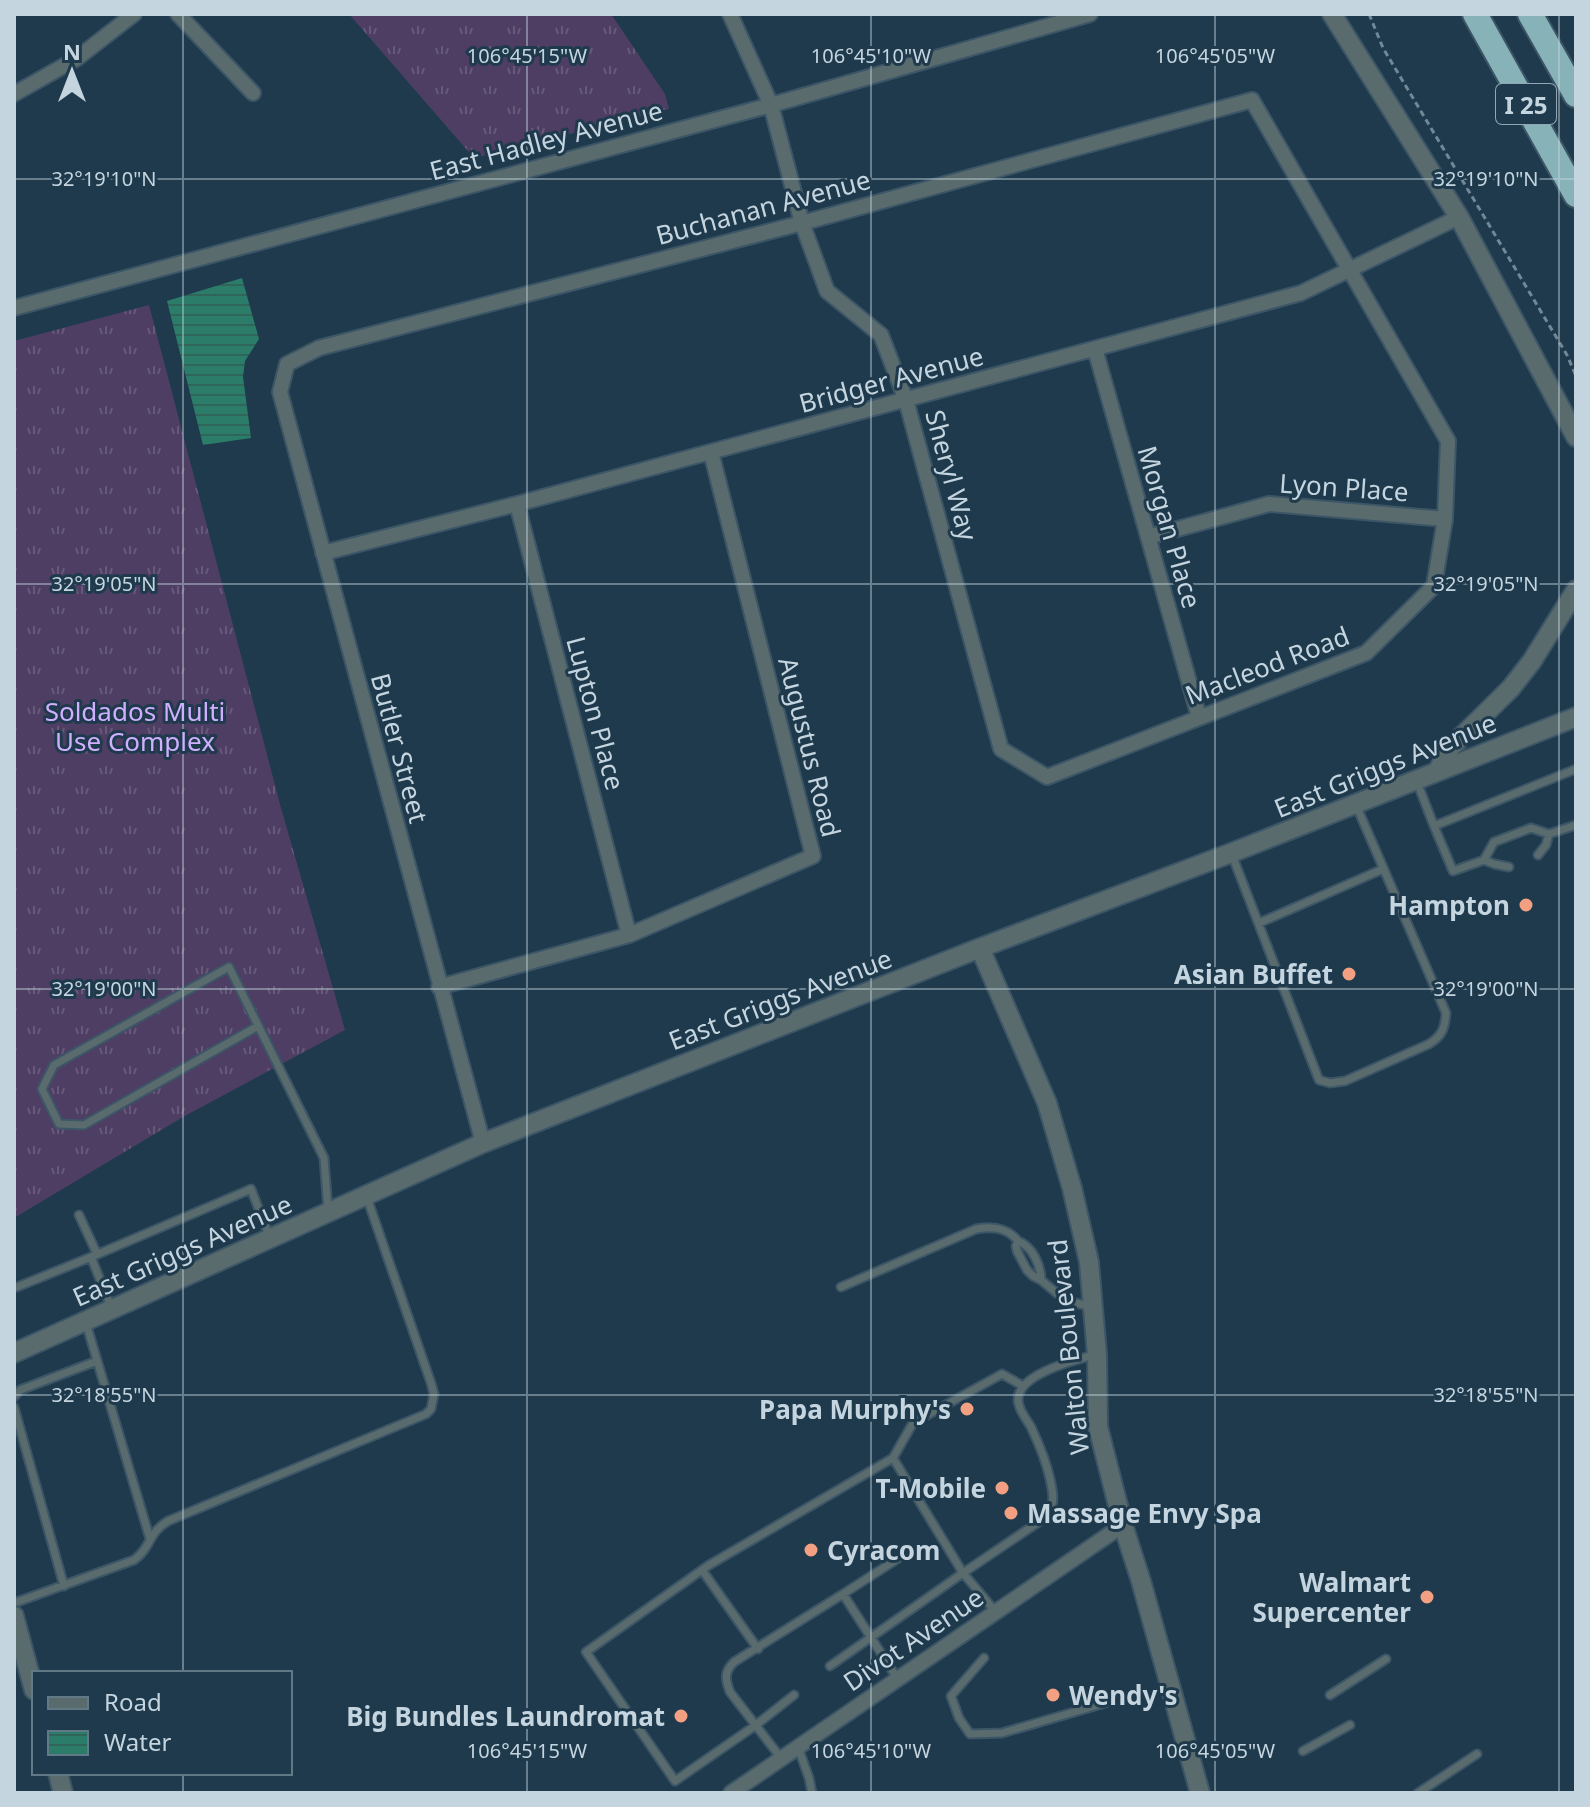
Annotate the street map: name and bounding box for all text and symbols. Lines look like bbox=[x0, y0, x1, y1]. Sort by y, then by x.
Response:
north arrow bbox=[32, 32, 112, 112]
text: N bbox=[63, 36, 81, 66]
text: 106°45'15"W bbox=[467, 42, 588, 69]
text: 106°45'10"W bbox=[811, 42, 932, 69]
text: 106°45'05"W bbox=[1155, 42, 1276, 69]
road number: I 25 bbox=[1496, 84, 1556, 124]
street label: East Hadley Avenue bbox=[426, 92, 666, 188]
street label: Buchanan Avenue bbox=[652, 161, 874, 253]
text: 32°19'10"N bbox=[51, 165, 157, 192]
text: 32°19'10"N bbox=[1433, 165, 1539, 192]
street label: Bridger Avenue bbox=[795, 337, 987, 421]
street label: Sheryl Way bbox=[917, 406, 987, 545]
street label: Morgan Place bbox=[1130, 442, 1210, 612]
street label: Lyon Place bbox=[1278, 465, 1410, 509]
text: 32°19'05"N bbox=[51, 570, 157, 597]
text: 32°19'05"N bbox=[1433, 570, 1539, 597]
street label: Macleod Road bbox=[1180, 617, 1354, 713]
street label: Lupton Place bbox=[558, 632, 634, 794]
street label: Augustus Road bbox=[770, 653, 850, 841]
street label: Butler Street bbox=[363, 669, 437, 827]
park label: Soldados Multi Use Complex bbox=[45, 693, 225, 759]
street label: East Griggs Avenue bbox=[1269, 704, 1501, 826]
place label: Hampton bbox=[1388, 887, 1510, 923]
marker: Hampton bbox=[1517, 896, 1535, 914]
street label: East Griggs Avenue bbox=[663, 940, 897, 1058]
place label: Asian Buffet bbox=[1174, 956, 1333, 992]
marker: Asian Buffet bbox=[1340, 965, 1358, 983]
text: 32°19'00"N bbox=[51, 975, 157, 1002]
text: 32°19'00"N bbox=[1433, 975, 1539, 1002]
street label: East Griggs Avenue bbox=[67, 1185, 297, 1315]
street label: Walton Boulevard bbox=[1039, 1237, 1097, 1457]
text: 32°18'55"N bbox=[51, 1381, 157, 1408]
text: 32°18'55"N bbox=[1433, 1381, 1539, 1408]
place label: Papa Murphy's bbox=[759, 1391, 951, 1427]
marker: Papa Murphy's bbox=[958, 1400, 976, 1418]
place label: T-Mobile bbox=[875, 1470, 986, 1506]
marker: T-Mobile bbox=[993, 1479, 1011, 1497]
place label: Massage Envy Spa bbox=[1027, 1495, 1262, 1531]
marker: Massage Envy Spa bbox=[1002, 1504, 1020, 1522]
place label: Cyracom bbox=[827, 1532, 940, 1568]
marker: Cyracom bbox=[802, 1541, 820, 1559]
place label: Walmart Supercenter bbox=[1252, 1564, 1411, 1630]
street label: Divot Avenue bbox=[836, 1579, 990, 1699]
marker: Walmart Supercenter bbox=[1418, 1588, 1436, 1606]
legend bbox=[32, 1671, 292, 1775]
place label: Wendy's bbox=[1069, 1677, 1178, 1713]
text: Road bbox=[104, 1685, 162, 1718]
marker: Wendy's bbox=[1044, 1686, 1062, 1704]
place label: Big Bundles Laundromat bbox=[346, 1698, 665, 1734]
marker: Big Bundles Laundromat bbox=[672, 1707, 690, 1725]
text: Water bbox=[104, 1725, 172, 1758]
text: 106°45'15"W bbox=[467, 1737, 588, 1764]
text: 106°45'10"W bbox=[811, 1737, 932, 1764]
text: 106°45'05"W bbox=[1155, 1737, 1276, 1764]

